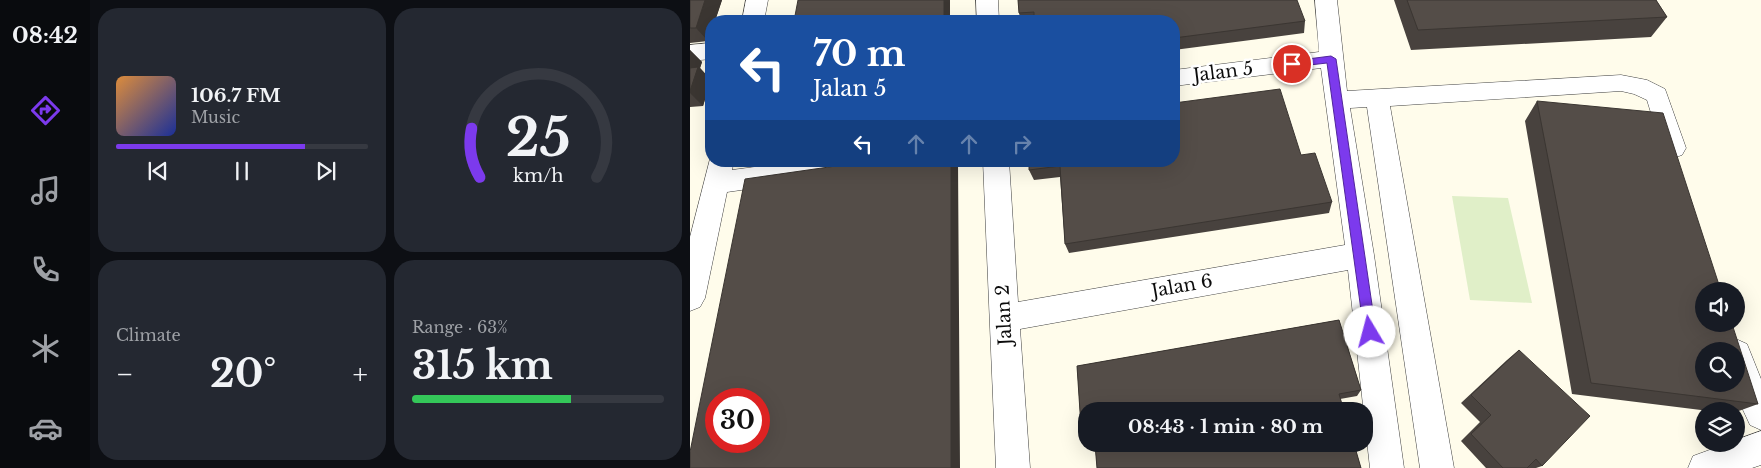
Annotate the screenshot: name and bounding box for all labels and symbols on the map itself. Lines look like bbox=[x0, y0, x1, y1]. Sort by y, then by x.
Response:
pin bbox=[1271, 43, 1313, 85]
street label: Jalan 5 bbox=[1190, 57, 1254, 87]
street label: Jalan 6 bbox=[1148, 270, 1214, 303]
street label: Jalan 2 bbox=[991, 284, 1017, 348]
position arrow bbox=[1343, 305, 1395, 357]
speed limit sign: 30 bbox=[705, 388, 770, 453]

